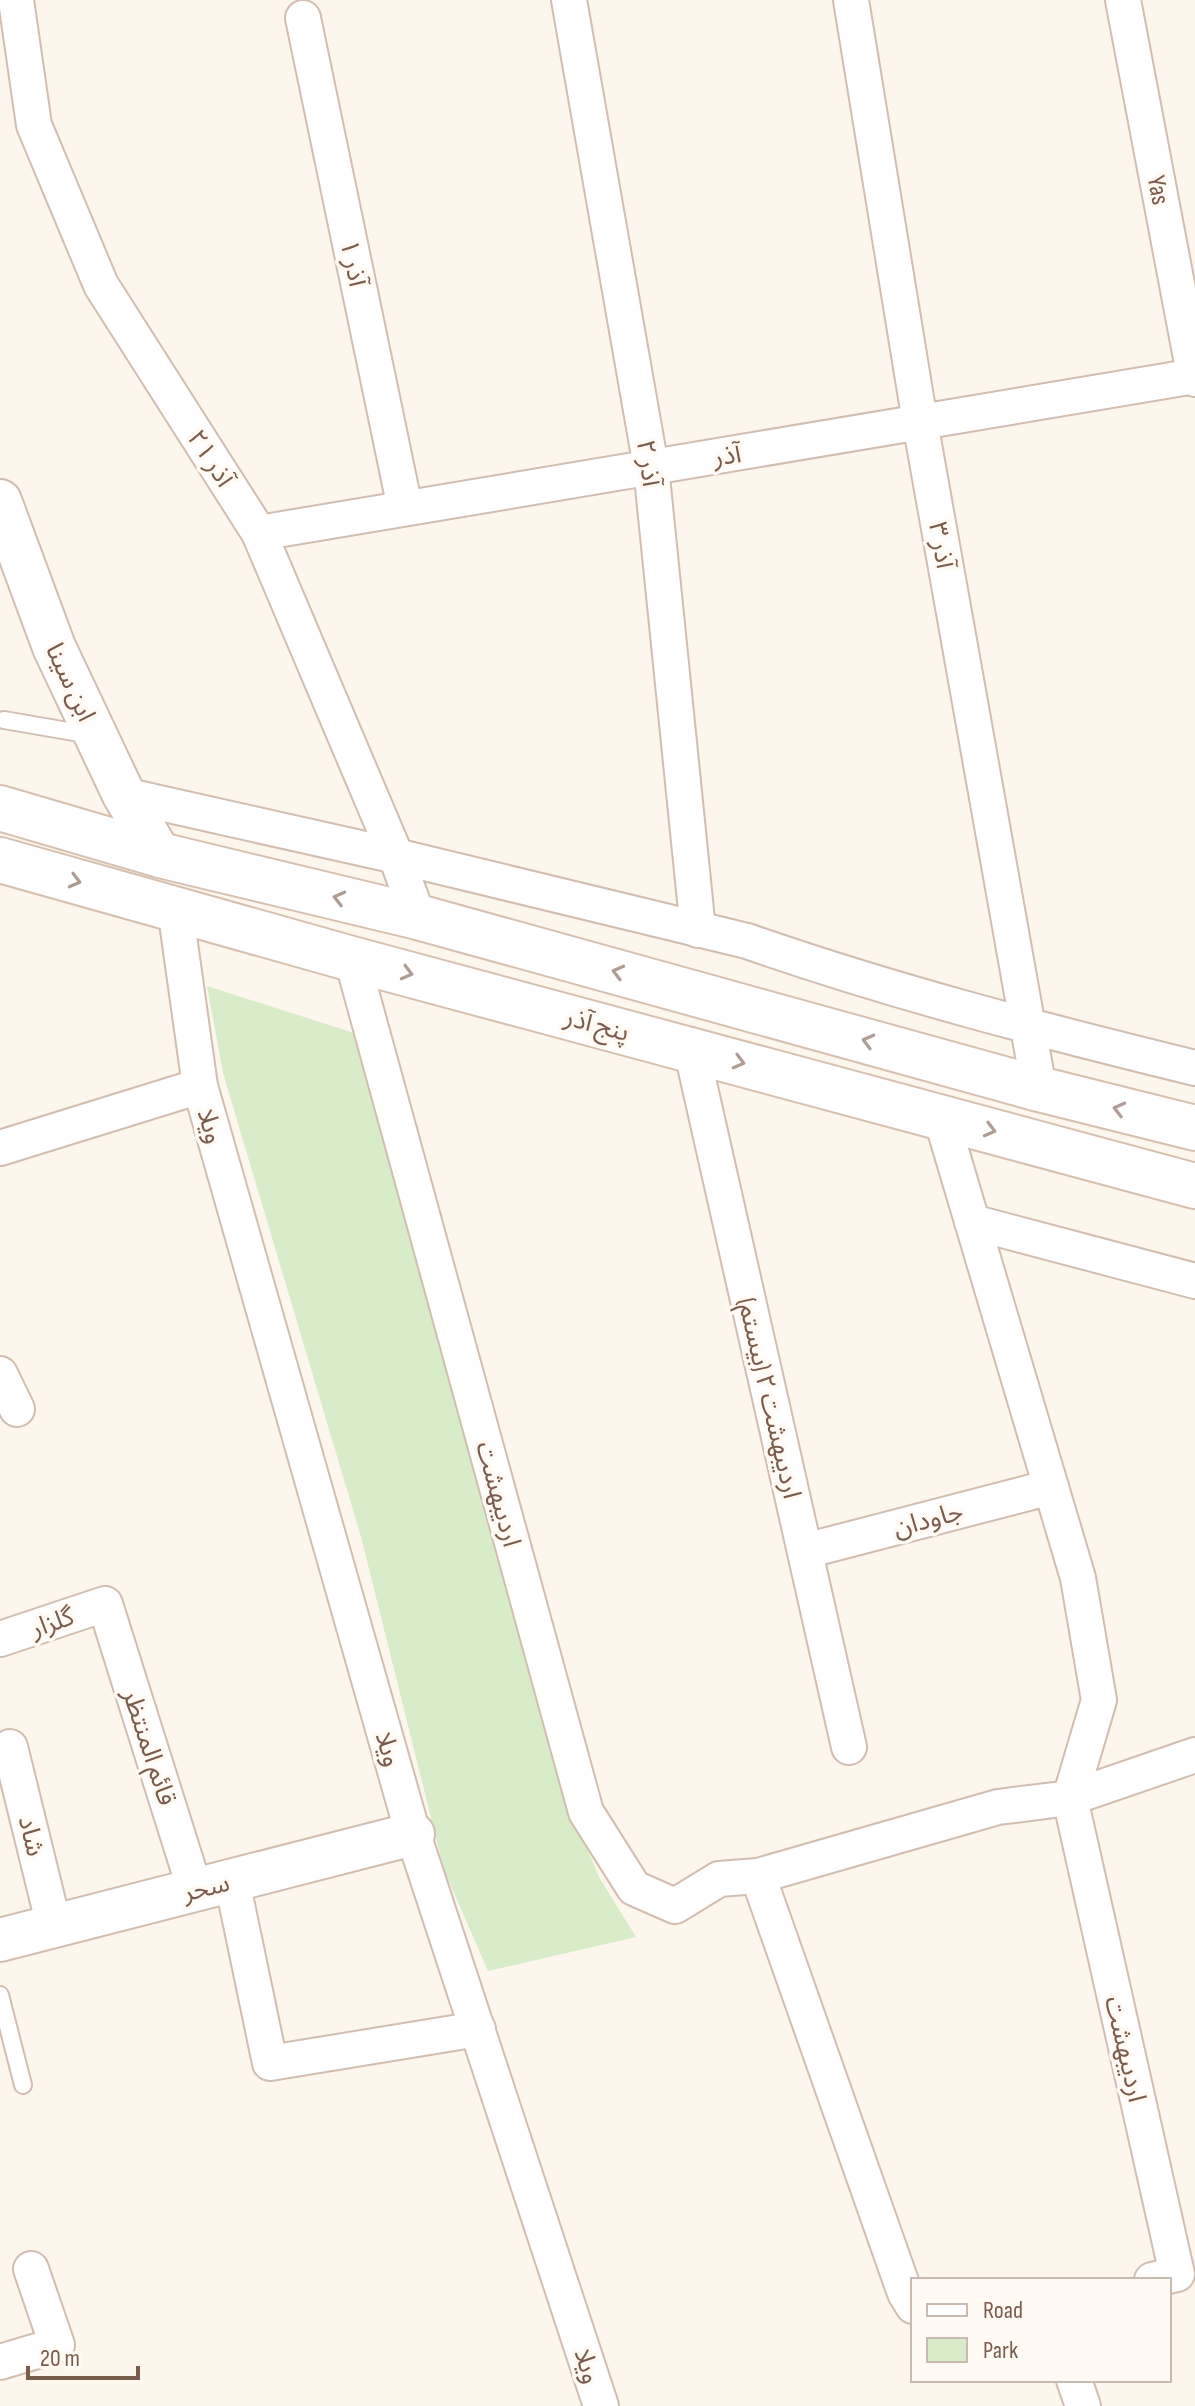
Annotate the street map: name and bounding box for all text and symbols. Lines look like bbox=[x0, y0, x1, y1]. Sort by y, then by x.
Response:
street label: Yas bbox=[1140, 173, 1176, 208]
street label: آذر ۱ bbox=[332, 237, 373, 291]
street label: آذر ۲۱ bbox=[180, 424, 240, 494]
street label: آذر ۲ bbox=[629, 438, 666, 490]
street label: آذر bbox=[710, 439, 745, 474]
street label: آذر ۳ bbox=[921, 519, 960, 573]
street label: ابن سینا bbox=[38, 639, 101, 727]
one-way arrow bbox=[68, 871, 82, 888]
one-way arrow bbox=[333, 890, 347, 907]
one-way arrow bbox=[399, 964, 413, 981]
one-way arrow bbox=[611, 964, 625, 981]
street label: پنج آذر bbox=[559, 1002, 632, 1052]
one-way arrow bbox=[862, 1033, 876, 1050]
one-way arrow bbox=[732, 1052, 746, 1069]
one-way arrow bbox=[1113, 1101, 1127, 1118]
street label: ویلا bbox=[190, 1105, 229, 1148]
one-way arrow bbox=[982, 1121, 996, 1137]
street label: اردیبهشت ۲ (بیستم) bbox=[727, 1295, 807, 1503]
street label: اردیبهشت bbox=[469, 1438, 526, 1550]
street label: جاودان bbox=[890, 1496, 967, 1545]
street label: گلزار bbox=[26, 1602, 79, 1646]
street label: قائم المنتظر bbox=[112, 1685, 182, 1810]
street label: ویلا bbox=[368, 1728, 407, 1771]
street label: شاد bbox=[11, 1813, 50, 1860]
street label: سحر bbox=[179, 1868, 233, 1909]
street label: اردیبهشت bbox=[1097, 1993, 1152, 2105]
legend bbox=[911, 2278, 1171, 2382]
text: Road bbox=[983, 2296, 1023, 2325]
scale bar bbox=[28, 2330, 138, 2380]
text: Park bbox=[983, 2336, 1018, 2365]
text: 20 m bbox=[40, 2344, 80, 2373]
street label: ویلا bbox=[567, 2345, 607, 2388]

